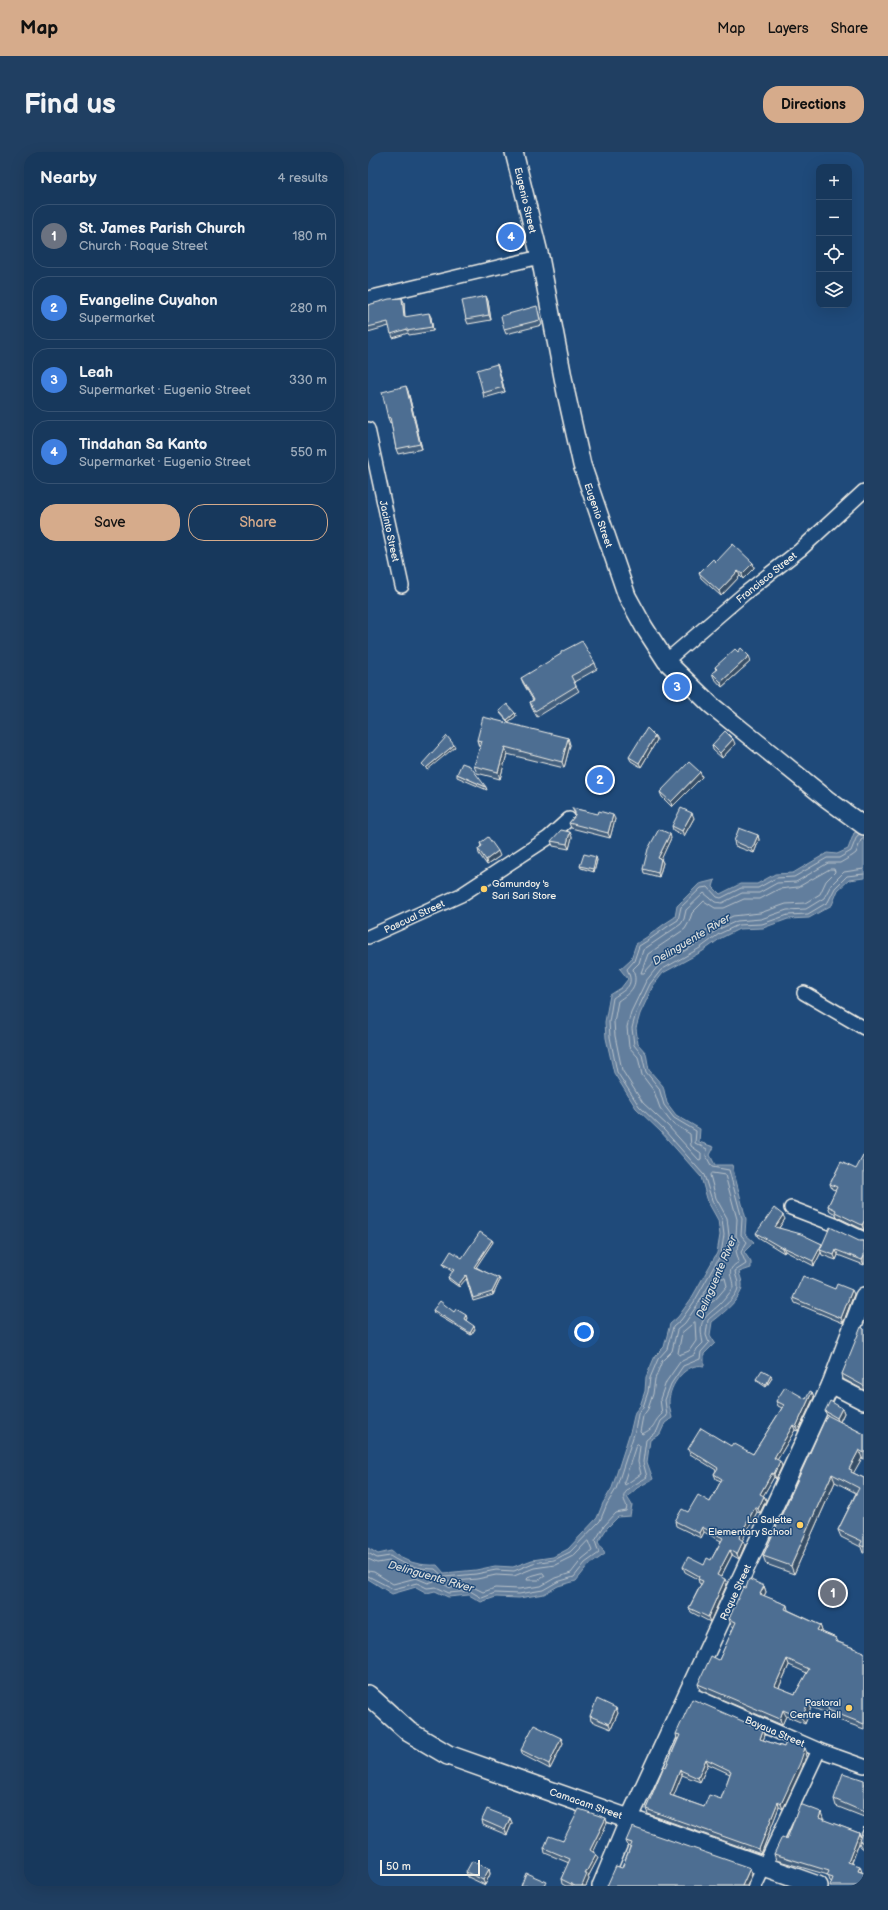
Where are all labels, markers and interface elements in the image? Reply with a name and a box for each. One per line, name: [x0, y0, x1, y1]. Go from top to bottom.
text: Map: [20, 17, 58, 40]
text: Map: [717, 20, 745, 37]
text: Layers: [767, 20, 809, 37]
text: Share: [831, 20, 868, 37]
button: Directions: [763, 86, 864, 123]
text: Find us: [24, 88, 116, 121]
map controls: [816, 164, 852, 308]
button: +: [816, 164, 852, 200]
street label: Eugenio Street: [512, 166, 538, 234]
text: Nearby: [40, 168, 97, 188]
text: 4 results: [278, 170, 328, 186]
button: −: [816, 200, 852, 236]
text: St. James Parish Church: [79, 219, 245, 238]
pin: 4: [498, 222, 524, 252]
text: 1: [51, 228, 57, 244]
text: 180 m: [292, 228, 327, 244]
button: locate: [816, 236, 852, 272]
text: Church · Roque Street: [79, 238, 208, 254]
button: layers: [816, 272, 852, 308]
text: Evangeline Cuyahon: [79, 291, 218, 310]
text: 2: [50, 300, 58, 316]
text: 280 m: [290, 300, 327, 316]
text: Supermarket: [79, 310, 155, 326]
text: Leah: [79, 363, 113, 382]
text: 3: [50, 372, 58, 388]
text: 330 m: [289, 372, 327, 388]
text: Supermarket · Eugenio Street: [79, 382, 251, 398]
text: Tindahan Sa Kanto: [79, 435, 207, 454]
text: 4: [50, 444, 58, 460]
text: 550 m: [290, 444, 327, 460]
text: Supermarket · Eugenio Street: [79, 454, 251, 470]
street label: Eugenio Street: [581, 482, 615, 549]
street label: Jacinto Street: [377, 499, 401, 563]
button: Save: [40, 504, 180, 541]
button: Share: [188, 504, 328, 541]
street label: Francisco Street: [734, 550, 799, 606]
pin: 3: [664, 672, 690, 702]
pin: 2: [587, 765, 613, 795]
place label: Gamundoy 's Sari Sari Store: [492, 878, 556, 902]
marker: Gamundoy 's Sari Sari Store: [479, 884, 489, 894]
street label: Pascual Street: [382, 898, 447, 936]
water label: Delinguente River: [650, 911, 733, 968]
water label: Delinguente River: [693, 1233, 740, 1320]
your location: [574, 1322, 594, 1342]
place label: La Salette Elementary School: [708, 1514, 792, 1538]
marker: La Salette Elementary School: [795, 1520, 805, 1530]
water label: Delinguente River: [387, 1558, 476, 1595]
street label: Roque Street: [718, 1563, 754, 1622]
pin: 1: [820, 1578, 846, 1608]
place label: Pastoral Centre Hall: [790, 1697, 841, 1721]
marker: Pastoral Centre Hall: [844, 1703, 854, 1713]
street label: Bayaua Street: [743, 1714, 806, 1750]
street label: Camacam Street: [548, 1786, 624, 1822]
scale bar: [380, 1858, 480, 1877]
text: 50 m: [386, 1860, 411, 1873]

